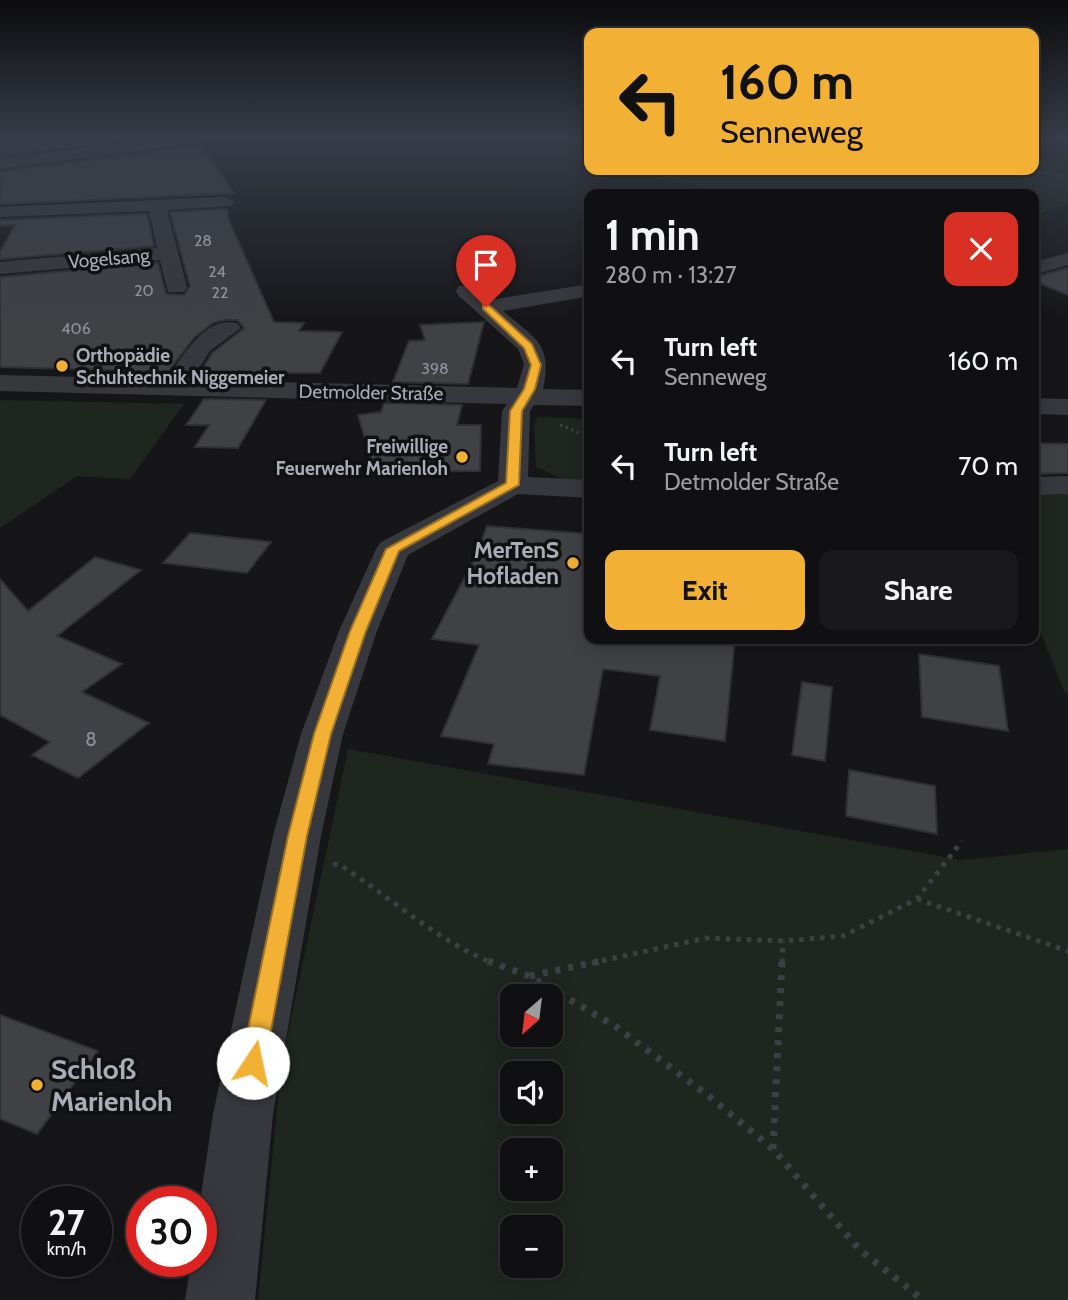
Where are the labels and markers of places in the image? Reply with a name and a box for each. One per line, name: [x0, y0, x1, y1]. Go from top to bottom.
pin: [456, 235, 516, 307]
place label: Orthopädie Schuhtechnik Niggemeier: [76, 344, 285, 389]
marker: Orthopädie Schuhtechnik Niggemeier: [54, 358, 70, 374]
place label: Freiwillige Feuerwehr Marienloh: [275, 435, 448, 480]
marker: Freiwillige Feuerwehr Marienloh: [454, 449, 470, 465]
place label: MerTenS Hofladen: [467, 536, 559, 590]
marker: MerTenS Hofladen: [565, 555, 581, 571]
place label: Schloß Marienloh: [51, 1052, 173, 1118]
marker: Schloß Marienloh: [29, 1077, 45, 1093]

